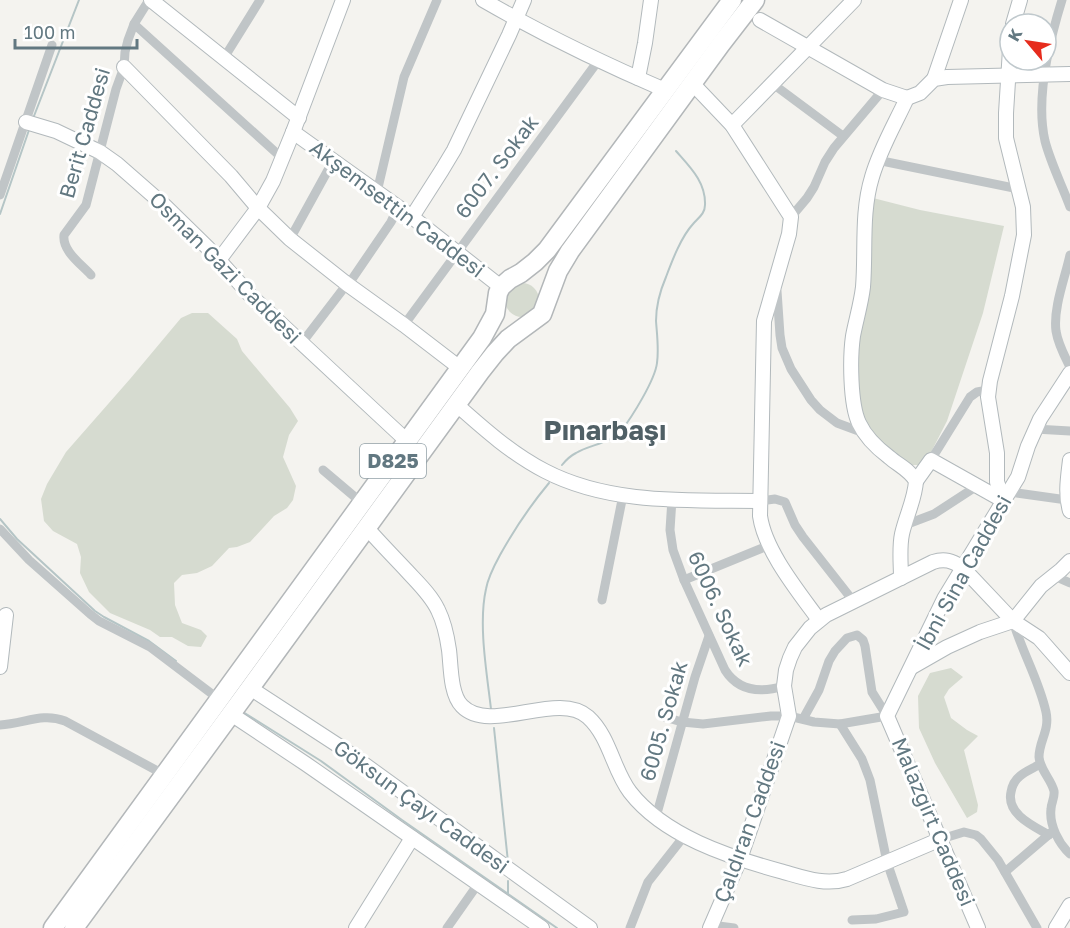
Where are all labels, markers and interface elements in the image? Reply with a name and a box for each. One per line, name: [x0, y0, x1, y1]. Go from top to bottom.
scale bar: [15, 12, 136, 50]
north arrow: [998, 12, 1058, 72]
text: 100 m: [24, 21, 75, 43]
text: K: [1003, 24, 1027, 45]
street label: Berit Caddesi: [53, 64, 115, 201]
street label: 6007. Sokak: [449, 109, 544, 223]
street label: Akşemsettin Caddesi: [305, 134, 490, 283]
street label: Osman Gazi Caddesi: [144, 186, 307, 349]
district label: Pınarbaşı: [544, 414, 666, 446]
road number: D825: [360, 444, 426, 478]
street label: İbni Sina Caddesi: [910, 490, 1017, 655]
street label: 6006. Sokak: [683, 547, 759, 671]
street label: 6005. Sokak: [633, 657, 693, 784]
street label: Malazgirt Caddesi: [887, 733, 981, 910]
street label: Göksun Çayı Caddesi: [329, 734, 514, 879]
street label: Çaldıran Caddesi: [708, 737, 790, 906]

